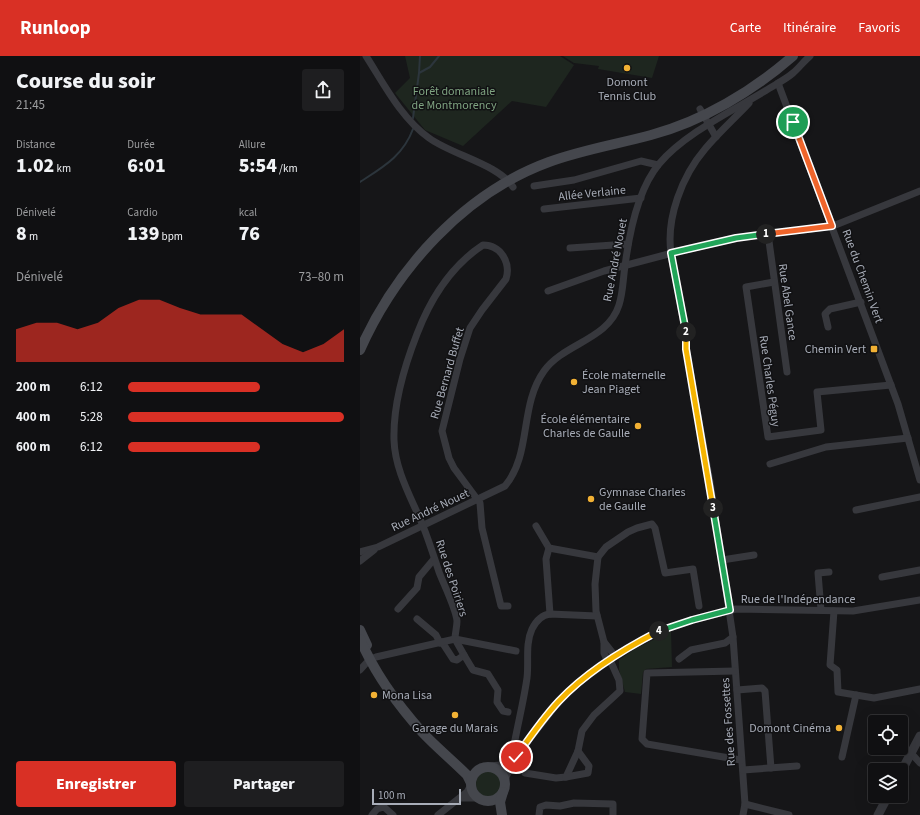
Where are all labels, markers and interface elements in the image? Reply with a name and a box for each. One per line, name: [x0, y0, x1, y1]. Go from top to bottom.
text: Runloop: [20, 15, 91, 42]
text: Carte: [730, 18, 761, 38]
text: Itinéraire: [783, 18, 836, 38]
text: Favoris: [858, 18, 900, 38]
marker: Domont Tennis Club: [622, 63, 632, 73]
text: Course du soir: [16, 65, 155, 97]
button: share: [302, 69, 344, 111]
place label: Domont Tennis Club: [598, 74, 656, 105]
park label: Forêt domaniale de Montmorency: [411, 83, 497, 114]
text: 21:45: [16, 96, 45, 114]
pin: [776, 105, 810, 139]
icon: arrive: [782, 111, 804, 133]
text: Distance: [16, 137, 55, 152]
text: Durée: [127, 137, 155, 152]
text: Allure: [239, 137, 265, 152]
text: 1.02: [16, 152, 54, 180]
text: 6:01: [127, 152, 166, 180]
text: 5:54: [239, 152, 277, 180]
text: km: [54, 161, 71, 176]
text: /km: [277, 161, 298, 176]
street label: Allée Verlaine: [558, 182, 627, 205]
text: Dénivelé: [16, 205, 56, 220]
text: Cardio: [127, 205, 158, 220]
text: kcal: [239, 205, 257, 220]
street label: Rue André Nouet: [599, 217, 632, 303]
text: 8: [16, 220, 27, 248]
text: 139: [127, 220, 159, 248]
text: 76: [239, 220, 260, 248]
pin: 1: [756, 224, 776, 244]
text: 1: [763, 226, 769, 241]
street label: Rue du Chemin Vert: [838, 227, 887, 325]
text: m: [27, 229, 38, 244]
text: bpm: [159, 229, 183, 244]
street label: Rue Abel Gance: [774, 263, 801, 342]
text: Dénivelé: [16, 268, 63, 286]
text: 73–80 m: [299, 268, 344, 286]
pin: 2: [676, 322, 696, 342]
text: 2: [683, 324, 689, 339]
street label: Rue Bernard Buffet: [426, 325, 469, 421]
street label: Rue Charles Péguy: [755, 334, 784, 428]
place label: Chemin Vert: [805, 341, 866, 358]
marker: Chemin Vert: [869, 344, 879, 354]
place label: École maternelle Jean Piaget: [582, 367, 666, 398]
marker: École maternelle Jean Piaget: [569, 377, 579, 387]
text: 200 m: [16, 378, 50, 396]
text: 6:12: [80, 378, 103, 396]
text: 400 m: [16, 408, 50, 426]
text: 5:28: [80, 408, 103, 426]
place label: École élémentaire Charles de Gaulle: [540, 411, 630, 442]
marker: École élémentaire Charles de Gaulle: [633, 421, 643, 431]
text: 600 m: [16, 438, 50, 456]
text: 6:12: [80, 438, 103, 456]
place label: Gymnase Charles de Gaulle: [599, 484, 686, 515]
street label: Rue André Nouet: [388, 485, 472, 536]
marker: Gymnase Charles de Gaulle: [586, 494, 596, 504]
pin: 3: [703, 498, 723, 518]
text: 3: [710, 500, 716, 515]
street label: Rue des Poiriers: [431, 538, 472, 619]
street label: Rue de l'Indépendance: [741, 591, 855, 608]
pin: 4: [649, 621, 669, 641]
text: 4: [656, 623, 662, 638]
street label: Rue des Fossettes: [717, 677, 740, 767]
place label: Mona Lisa: [382, 687, 432, 704]
marker: Mona Lisa: [369, 690, 379, 700]
marker: Garage du Marais: [450, 710, 460, 720]
map controls: [868, 715, 908, 803]
button: locate: [868, 715, 908, 755]
place label: Garage du Marais: [412, 720, 498, 737]
place label: Domont Cinéma: [749, 720, 831, 737]
marker: Domont Cinéma: [834, 723, 844, 733]
pin: [499, 740, 533, 774]
icon: check: [505, 746, 527, 768]
button: Enregistrer: [16, 761, 176, 807]
button: Partager: [184, 761, 344, 807]
button: layers: [868, 763, 908, 803]
scale bar: [372, 787, 461, 806]
text: 100 m: [378, 788, 406, 803]

